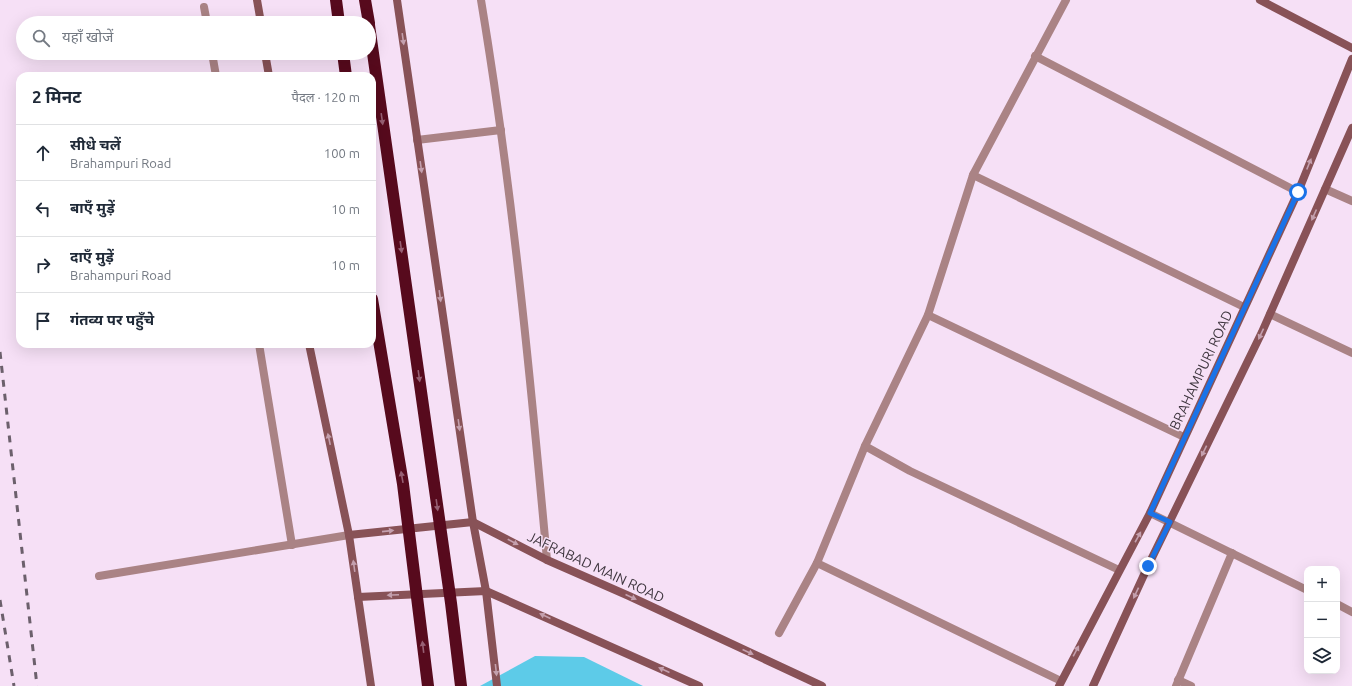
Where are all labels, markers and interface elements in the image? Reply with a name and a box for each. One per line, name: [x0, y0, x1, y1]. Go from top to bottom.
search box: [16, 16, 376, 60]
icon: search: [30, 27, 52, 49]
text: यहाँ खोजें: [62, 28, 113, 45]
one-way arrow: [400, 33, 406, 45]
text: 2 मिनट: [32, 87, 81, 106]
text: पैदल · 120 m: [292, 90, 360, 104]
one-way arrow: [379, 113, 385, 125]
text: सीधे चलें: [70, 136, 121, 153]
icon: ahead: [32, 142, 54, 164]
text: 100 m: [324, 146, 360, 160]
text: Brahampuri Road: [70, 156, 171, 170]
one-way arrow: [1306, 159, 1312, 170]
one-way arrow: [418, 161, 424, 173]
route start: [1289, 183, 1307, 201]
icon: left: [32, 198, 54, 220]
text: बाएँ मुड़ें: [70, 199, 115, 216]
text: 10 m: [331, 202, 360, 216]
one-way arrow: [1311, 209, 1317, 221]
one-way arrow: [398, 241, 404, 254]
text: दाएँ मुड़ें: [70, 248, 114, 265]
icon: right: [32, 254, 54, 276]
text: 10 m: [331, 258, 360, 272]
text: Brahampuri Road: [70, 268, 171, 282]
one-way arrow: [437, 290, 443, 302]
street label: BRAHAMPURI ROAD: [1166, 308, 1236, 432]
icon: arrive: [32, 310, 54, 332]
text: गंतव्य पर पहुँचे: [70, 311, 154, 328]
one-way arrow: [1258, 328, 1264, 339]
one-way arrow: [416, 370, 422, 382]
one-way arrow: [456, 418, 462, 431]
one-way arrow: [325, 432, 331, 445]
one-way arrow: [1201, 445, 1207, 457]
one-way arrow: [399, 471, 405, 483]
one-way arrow: [434, 499, 440, 511]
one-way arrow: [382, 527, 394, 534]
street label: JAFRABAD MAIN ROAD: [525, 528, 667, 606]
one-way arrow: [1134, 531, 1141, 543]
one-way arrow: [507, 539, 518, 546]
route end: [1139, 557, 1157, 575]
one-way arrow: [351, 560, 357, 572]
map controls: [1304, 566, 1340, 674]
button: +: [1304, 566, 1340, 602]
one-way arrow: [1133, 588, 1139, 599]
one-way arrow: [387, 592, 399, 599]
one-way arrow: [625, 594, 636, 600]
button: −: [1304, 602, 1340, 638]
one-way arrow: [540, 613, 551, 619]
button: layers: [1304, 638, 1340, 674]
one-way arrow: [420, 641, 427, 653]
one-way arrow: [1073, 646, 1080, 657]
one-way arrow: [743, 649, 755, 655]
one-way arrow: [493, 664, 499, 676]
one-way arrow: [658, 667, 669, 673]

